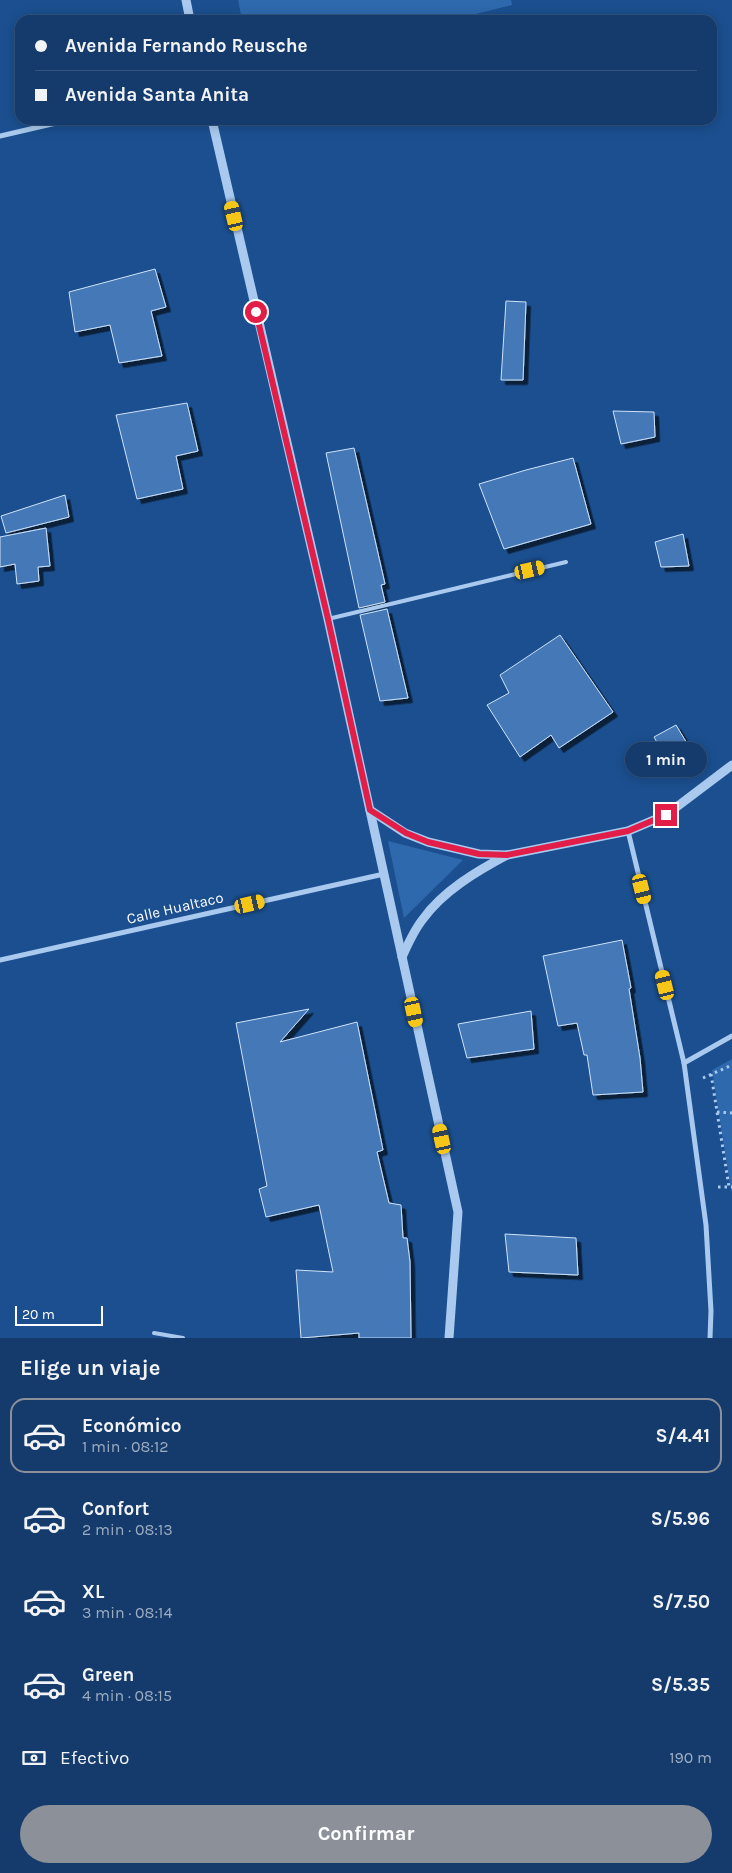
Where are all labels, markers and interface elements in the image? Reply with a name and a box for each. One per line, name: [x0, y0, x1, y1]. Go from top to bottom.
text: Avenida Fernando Reusche: [65, 35, 308, 57]
text: Avenida Santa Anita: [65, 84, 249, 106]
car: [223, 200, 244, 232]
route start: [245, 301, 267, 323]
car: [513, 559, 546, 581]
callout: 1 min: [625, 742, 707, 778]
text: 1 min: [646, 750, 686, 769]
route end: [655, 804, 677, 826]
car: [631, 873, 652, 905]
street label: Calle Hualtaco: [125, 888, 225, 928]
car: [233, 893, 266, 915]
car: [654, 969, 675, 1001]
car: [403, 996, 424, 1028]
car: [431, 1123, 452, 1155]
scale bar: [15, 1303, 102, 1326]
text: 20 m: [22, 1306, 55, 1323]
text: Elige un viaje: [20, 1355, 160, 1381]
icon: car: [22, 1413, 67, 1458]
text: Económico: [82, 1415, 182, 1437]
text: S/4.41: [655, 1425, 710, 1447]
text: 1 min · 08:12: [82, 1437, 169, 1456]
icon: car: [22, 1496, 67, 1541]
text: Confort: [82, 1498, 149, 1520]
text: S/5.96: [651, 1508, 710, 1530]
text: 2 min · 08:13: [82, 1520, 173, 1539]
icon: car: [22, 1579, 67, 1624]
text: XL: [82, 1581, 104, 1603]
text: S/7.50: [652, 1591, 710, 1613]
text: 3 min · 08:14: [82, 1603, 172, 1622]
icon: car: [22, 1662, 67, 1707]
text: Green: [82, 1664, 134, 1686]
text: S/5.35: [651, 1674, 710, 1696]
text: 4 min · 08:15: [82, 1686, 172, 1705]
icon: cash: [20, 1744, 48, 1772]
text: Efectivo: [60, 1747, 129, 1769]
text: 190 m: [669, 1748, 712, 1767]
button: Confirmar: [20, 1805, 712, 1863]

